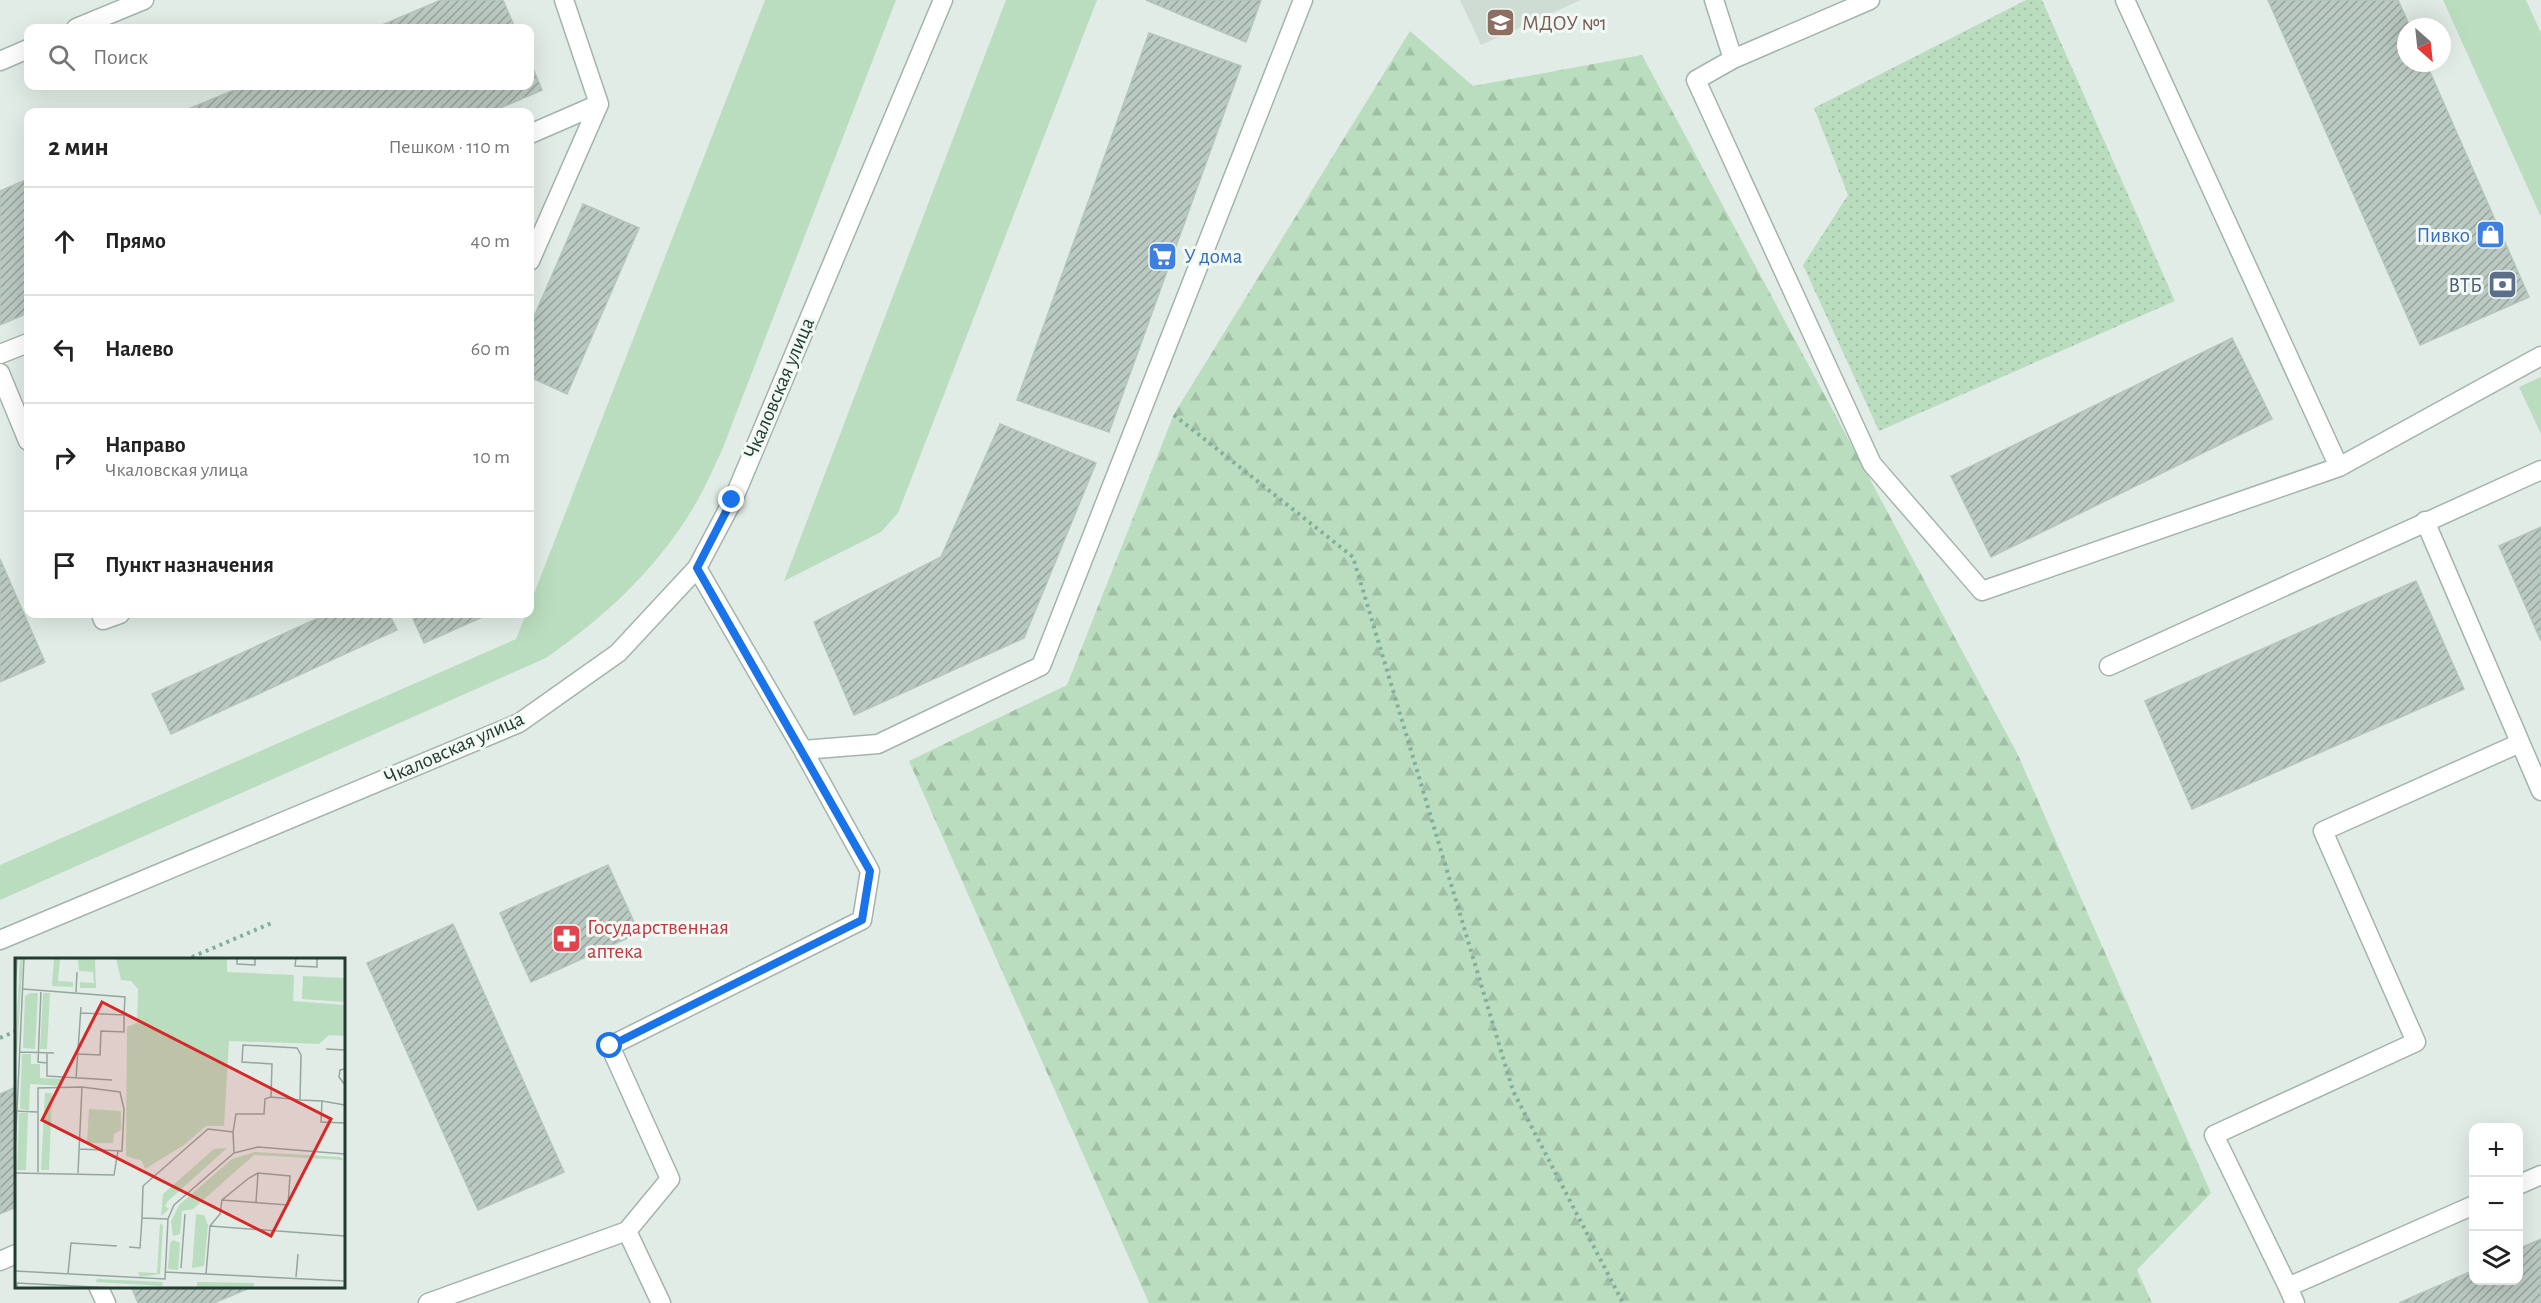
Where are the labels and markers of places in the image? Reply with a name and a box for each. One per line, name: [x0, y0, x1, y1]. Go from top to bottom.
school or university icon: МДОУ №1: [1485, 7, 1517, 39]
place label: МДОУ №1: [1522, 13, 1607, 34]
shop icon: Пивко: [2475, 219, 2507, 251]
place label: Пивко: [2416, 225, 2470, 246]
supermarket icon: У дома: [1147, 240, 1179, 272]
place label: У дома: [1184, 246, 1243, 267]
bank icon: ВТБ: [2487, 269, 2519, 301]
place label: ВТБ: [2448, 275, 2482, 296]
place label: Государственная аптека: [587, 917, 729, 962]
pharmacy icon: Государственная аптека: [550, 923, 582, 955]

